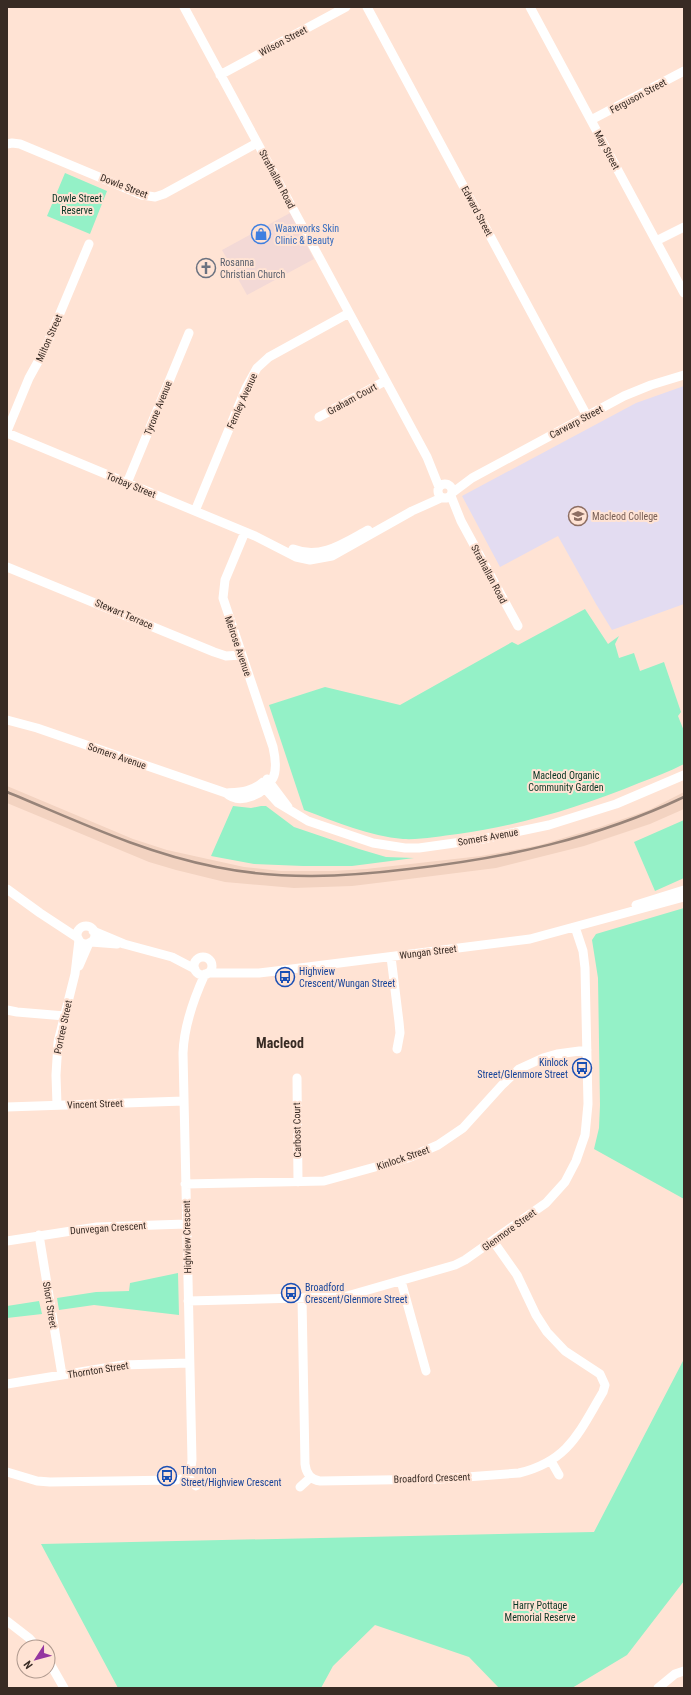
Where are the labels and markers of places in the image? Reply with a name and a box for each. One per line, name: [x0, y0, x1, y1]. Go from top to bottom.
shop icon: Waaxworks Skin Clinic & Beauty: [250, 223, 272, 245]
place label: Waaxworks Skin Clinic & Beauty: [275, 223, 339, 246]
church icon: Rosanna Christian Church: [195, 257, 217, 279]
place label: Rosanna Christian Church: [220, 257, 285, 280]
school or university icon: Macleod College: [567, 505, 589, 527]
place label: Macleod College: [592, 511, 658, 522]
bus stop icon: Highview Crescent/Wungan Street: [274, 966, 296, 988]
place label: Highview Crescent/Wungan Street: [299, 966, 395, 989]
place label: Kinlock Street/Glenmore Street: [477, 1057, 568, 1080]
bus stop icon: Kinlock Street/Glenmore Street: [571, 1057, 593, 1079]
bus stop icon: Broadford Crescent/Glenmore Street: [280, 1282, 302, 1304]
place label: Broadford Crescent/Glenmore Street: [305, 1282, 407, 1305]
bus stop icon: Thornton Street/Highview Crescent: [156, 1465, 178, 1487]
place label: Thornton Street/Highview Crescent: [181, 1465, 281, 1488]

